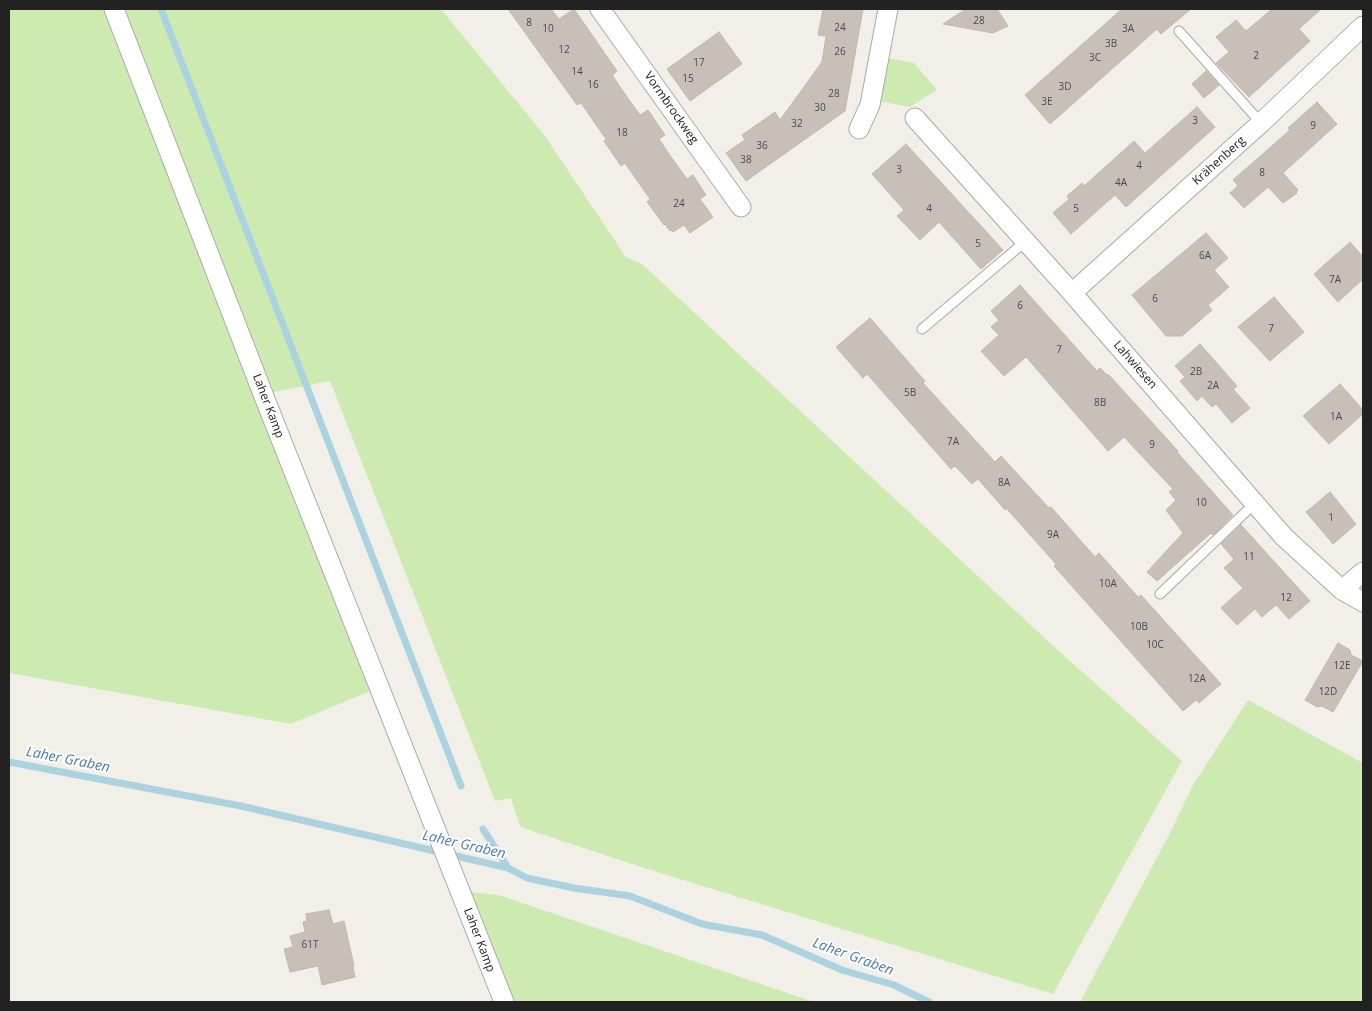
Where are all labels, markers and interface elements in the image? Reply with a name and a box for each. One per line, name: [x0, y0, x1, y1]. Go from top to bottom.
house number: 28: [973, 15, 985, 27]
house number: 8: [526, 17, 532, 29]
house number: 24: [834, 22, 846, 34]
house number: 10: [542, 23, 554, 35]
house number: 3A: [1122, 23, 1134, 35]
house number: 3B: [1105, 38, 1117, 50]
house number: 12: [558, 44, 570, 56]
house number: 26: [834, 46, 846, 58]
house number: 2: [1253, 50, 1259, 62]
house number: 3C: [1089, 52, 1101, 64]
house number: 17: [693, 57, 705, 69]
house number: 14: [571, 66, 583, 78]
street label: Vormbrockweg: [641, 69, 701, 147]
house number: 15: [682, 73, 694, 85]
house number: 16: [587, 79, 599, 91]
house number: 3D: [1059, 81, 1071, 93]
house number: 28: [828, 88, 840, 100]
house number: 3E: [1041, 96, 1053, 108]
house number: 30: [814, 102, 826, 114]
house number: 3: [1192, 115, 1198, 127]
house number: 32: [791, 118, 803, 130]
house number: 9: [1310, 120, 1316, 132]
house number: 18: [616, 127, 628, 139]
street label: Krähenberg: [1190, 134, 1248, 188]
house number: 36: [756, 140, 768, 152]
house number: 38: [740, 154, 752, 166]
house number: 4: [1136, 160, 1142, 172]
house number: 3: [896, 164, 902, 176]
house number: 8: [1259, 167, 1265, 179]
house number: 4A: [1115, 177, 1127, 189]
house number: 24: [673, 198, 685, 210]
house number: 4: [926, 203, 932, 215]
house number: 5: [1073, 203, 1079, 215]
house number: 5: [975, 238, 981, 250]
house number: 6A: [1199, 250, 1211, 262]
house number: 7A: [1329, 274, 1341, 286]
house number: 6: [1152, 293, 1158, 305]
house number: 6: [1017, 300, 1023, 312]
house number: 7: [1268, 323, 1274, 335]
street label: Lahwiesen: [1110, 338, 1160, 392]
house number: 7: [1056, 344, 1062, 356]
house number: 2B: [1190, 366, 1202, 378]
street label: Laher Kamp: [249, 372, 287, 440]
house number: 2A: [1207, 380, 1219, 392]
house number: 5B: [904, 387, 916, 399]
house number: 8B: [1094, 397, 1106, 409]
house number: 1A: [1330, 411, 1342, 423]
house number: 7A: [947, 436, 959, 448]
house number: 9: [1149, 439, 1155, 451]
house number: 8A: [998, 477, 1010, 489]
house number: 10: [1195, 497, 1207, 509]
house number: 1: [1328, 512, 1334, 524]
house number: 9A: [1047, 529, 1059, 541]
house number: 11: [1243, 551, 1255, 563]
house number: 10A: [1099, 578, 1117, 590]
house number: 12: [1280, 592, 1292, 604]
house number: 10B: [1130, 621, 1148, 633]
house number: 10C: [1146, 639, 1164, 651]
house number: 12E: [1334, 660, 1350, 672]
house number: 12A: [1188, 673, 1206, 685]
house number: 12D: [1319, 686, 1337, 698]
water label: Laher Graben: [25, 744, 111, 776]
water label: Laher Graben: [421, 827, 507, 863]
street label: Laher Kamp: [460, 906, 498, 974]
water label: Laher Graben: [810, 935, 896, 979]
house number: 61T: [302, 939, 318, 951]

